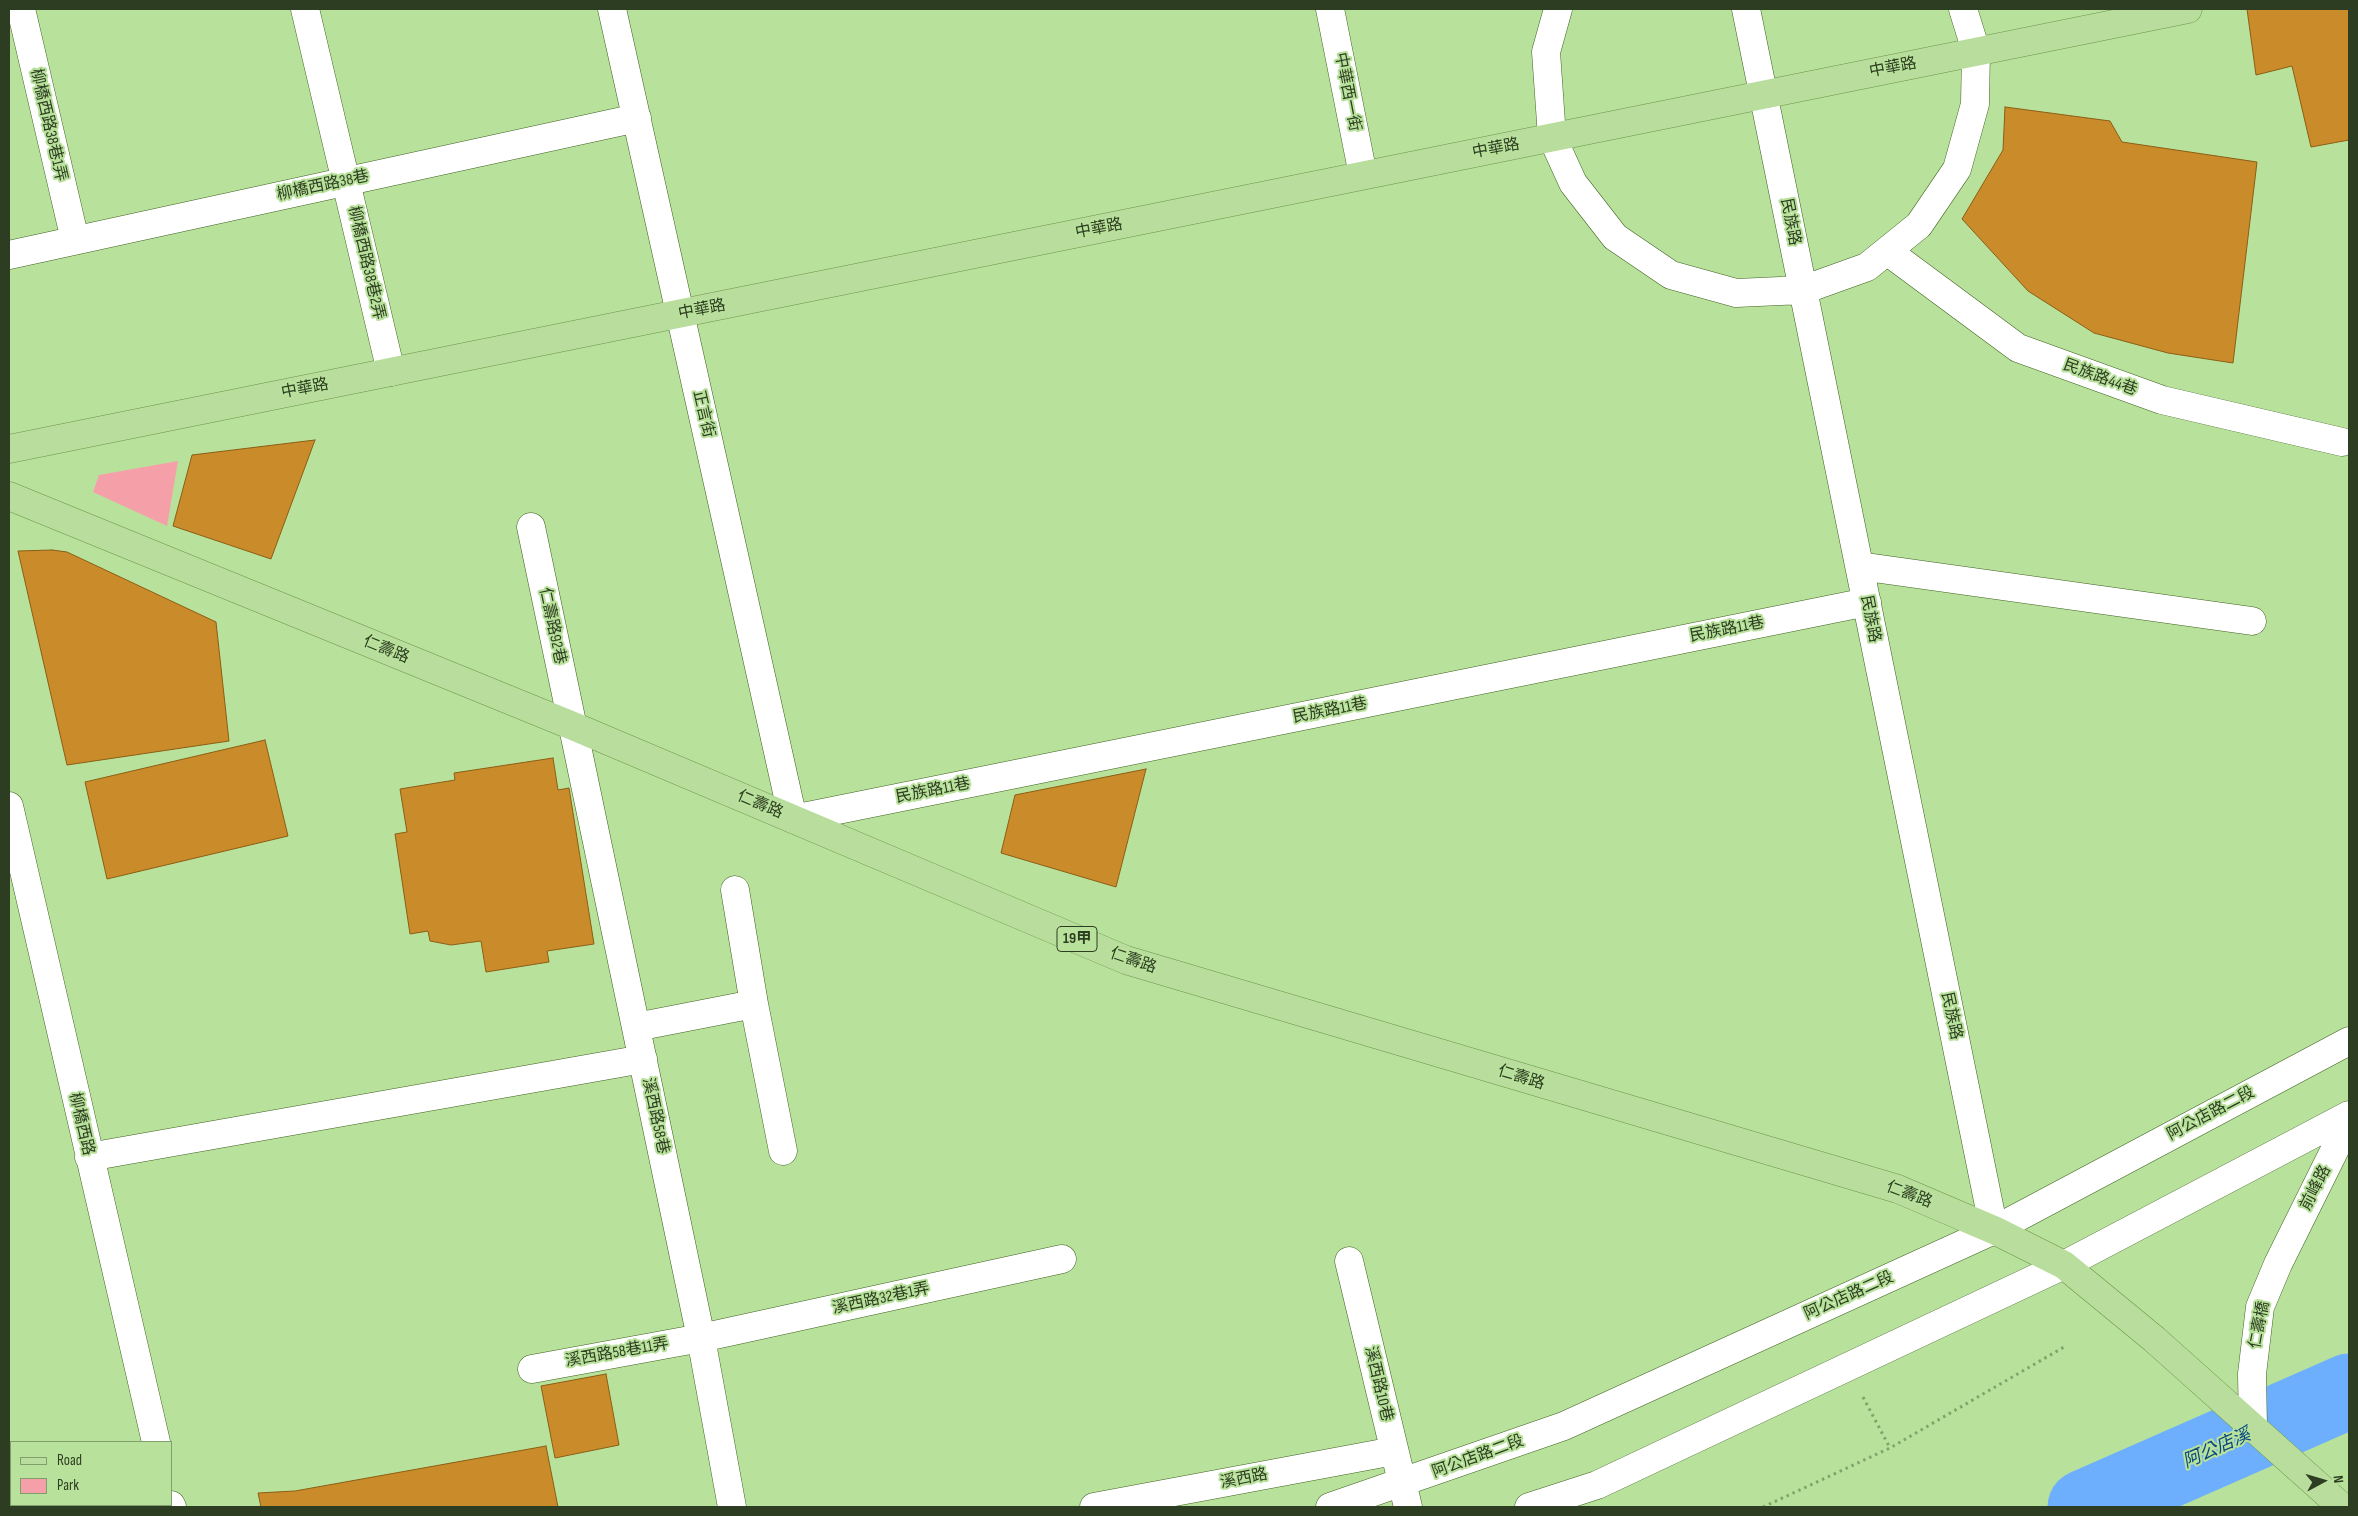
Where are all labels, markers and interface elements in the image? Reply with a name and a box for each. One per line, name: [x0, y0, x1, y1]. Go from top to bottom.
street label: 中華西一街: [1330, 51, 1364, 133]
street label: 中華路: [1868, 54, 1918, 82]
street label: 柳橋西路38巷1弄: [26, 67, 70, 183]
street label: 中華路: [1471, 135, 1521, 163]
street label: 柳橋西路38巷: [275, 167, 371, 205]
street label: 民族路: [1776, 197, 1804, 247]
street label: 柳橋西路38巷2弄: [344, 204, 388, 322]
street label: 中華路: [1074, 215, 1124, 243]
street label: 中華路: [677, 296, 727, 324]
street label: 民族路44巷: [2060, 356, 2140, 400]
street label: 中華路: [280, 375, 330, 403]
street label: 正言街: [688, 388, 718, 440]
street label: 仁壽路92巷: [535, 586, 569, 666]
street label: 民族路: [1856, 594, 1884, 644]
street label: 民族路11巷: [1688, 613, 1766, 647]
street label: 仁壽路: [360, 632, 412, 668]
street label: 民族路11巷: [1291, 694, 1369, 728]
street label: 民族路11巷: [894, 774, 972, 808]
street label: 仁壽路: [734, 787, 786, 823]
road number: 19甲: [1057, 926, 1097, 952]
street label: 仁壽路: [1107, 944, 1159, 978]
street label: 民族路: [1937, 991, 1965, 1041]
street label: 仁壽路: [1495, 1062, 1547, 1094]
street label: 溪西路58巷: [638, 1076, 672, 1156]
street label: 阿公店路二段: [2164, 1083, 2258, 1145]
street label: 柳橋西路: [64, 1091, 98, 1157]
street label: 前峰路: [2297, 1162, 2335, 1214]
street label: 仁壽路: [1883, 1177, 1935, 1213]
street label: 阿公店路二段: [1801, 1268, 1897, 1324]
street label: 溪西路32巷1弄: [831, 1279, 931, 1319]
street label: 仁壽橋: [2246, 1300, 2274, 1350]
street label: 溪西路58巷11弄: [564, 1334, 670, 1372]
street label: 溪西路10巷: [1360, 1344, 1396, 1424]
water label: 阿公店溪: [2180, 1424, 2254, 1474]
street label: 阿公店路二段: [1430, 1432, 1526, 1482]
legend: [10, 1441, 172, 1506]
text: Road: [57, 1451, 82, 1470]
north arrow: [2298, 1456, 2348, 1506]
street label: 溪西路: [1219, 1465, 1269, 1493]
text: N: [2330, 1475, 2347, 1484]
text: Park: [57, 1476, 79, 1495]

